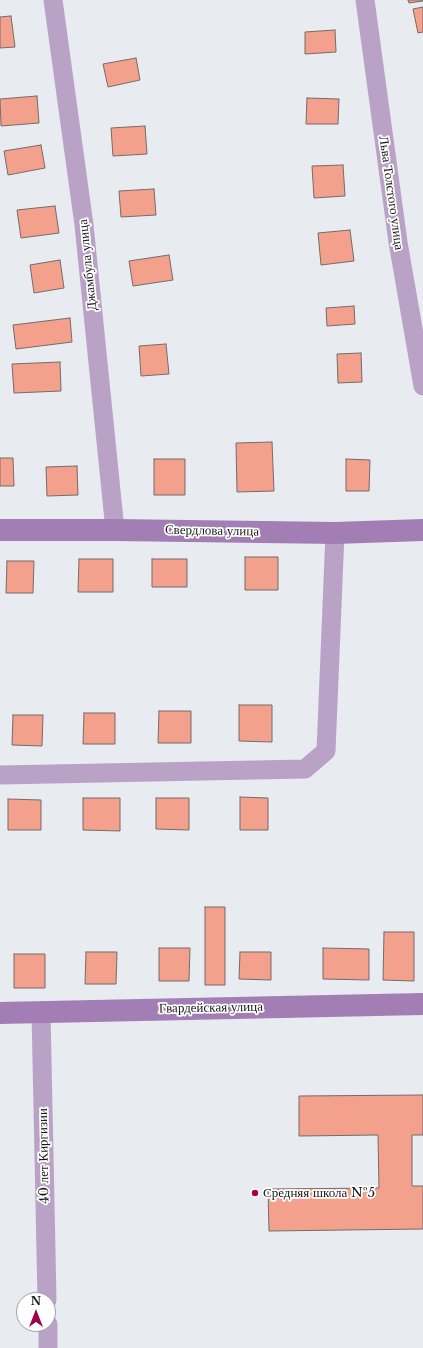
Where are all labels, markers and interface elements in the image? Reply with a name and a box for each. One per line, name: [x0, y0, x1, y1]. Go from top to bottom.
street label: Льва Толстого улица: [375, 135, 407, 251]
street label: Джамбула улица: [75, 218, 101, 312]
street label: Свердлова улица: [165, 522, 259, 540]
street label: Гвардейская улица: [159, 999, 263, 1017]
street label: 40 лет Киргизии: [35, 1108, 53, 1204]
place label: Средняя школа №5: [263, 1185, 375, 1201]
marker: Средняя школа №5: [250, 1188, 260, 1198]
north arrow: [16, 1292, 56, 1332]
text: N: [31, 1294, 41, 1308]

